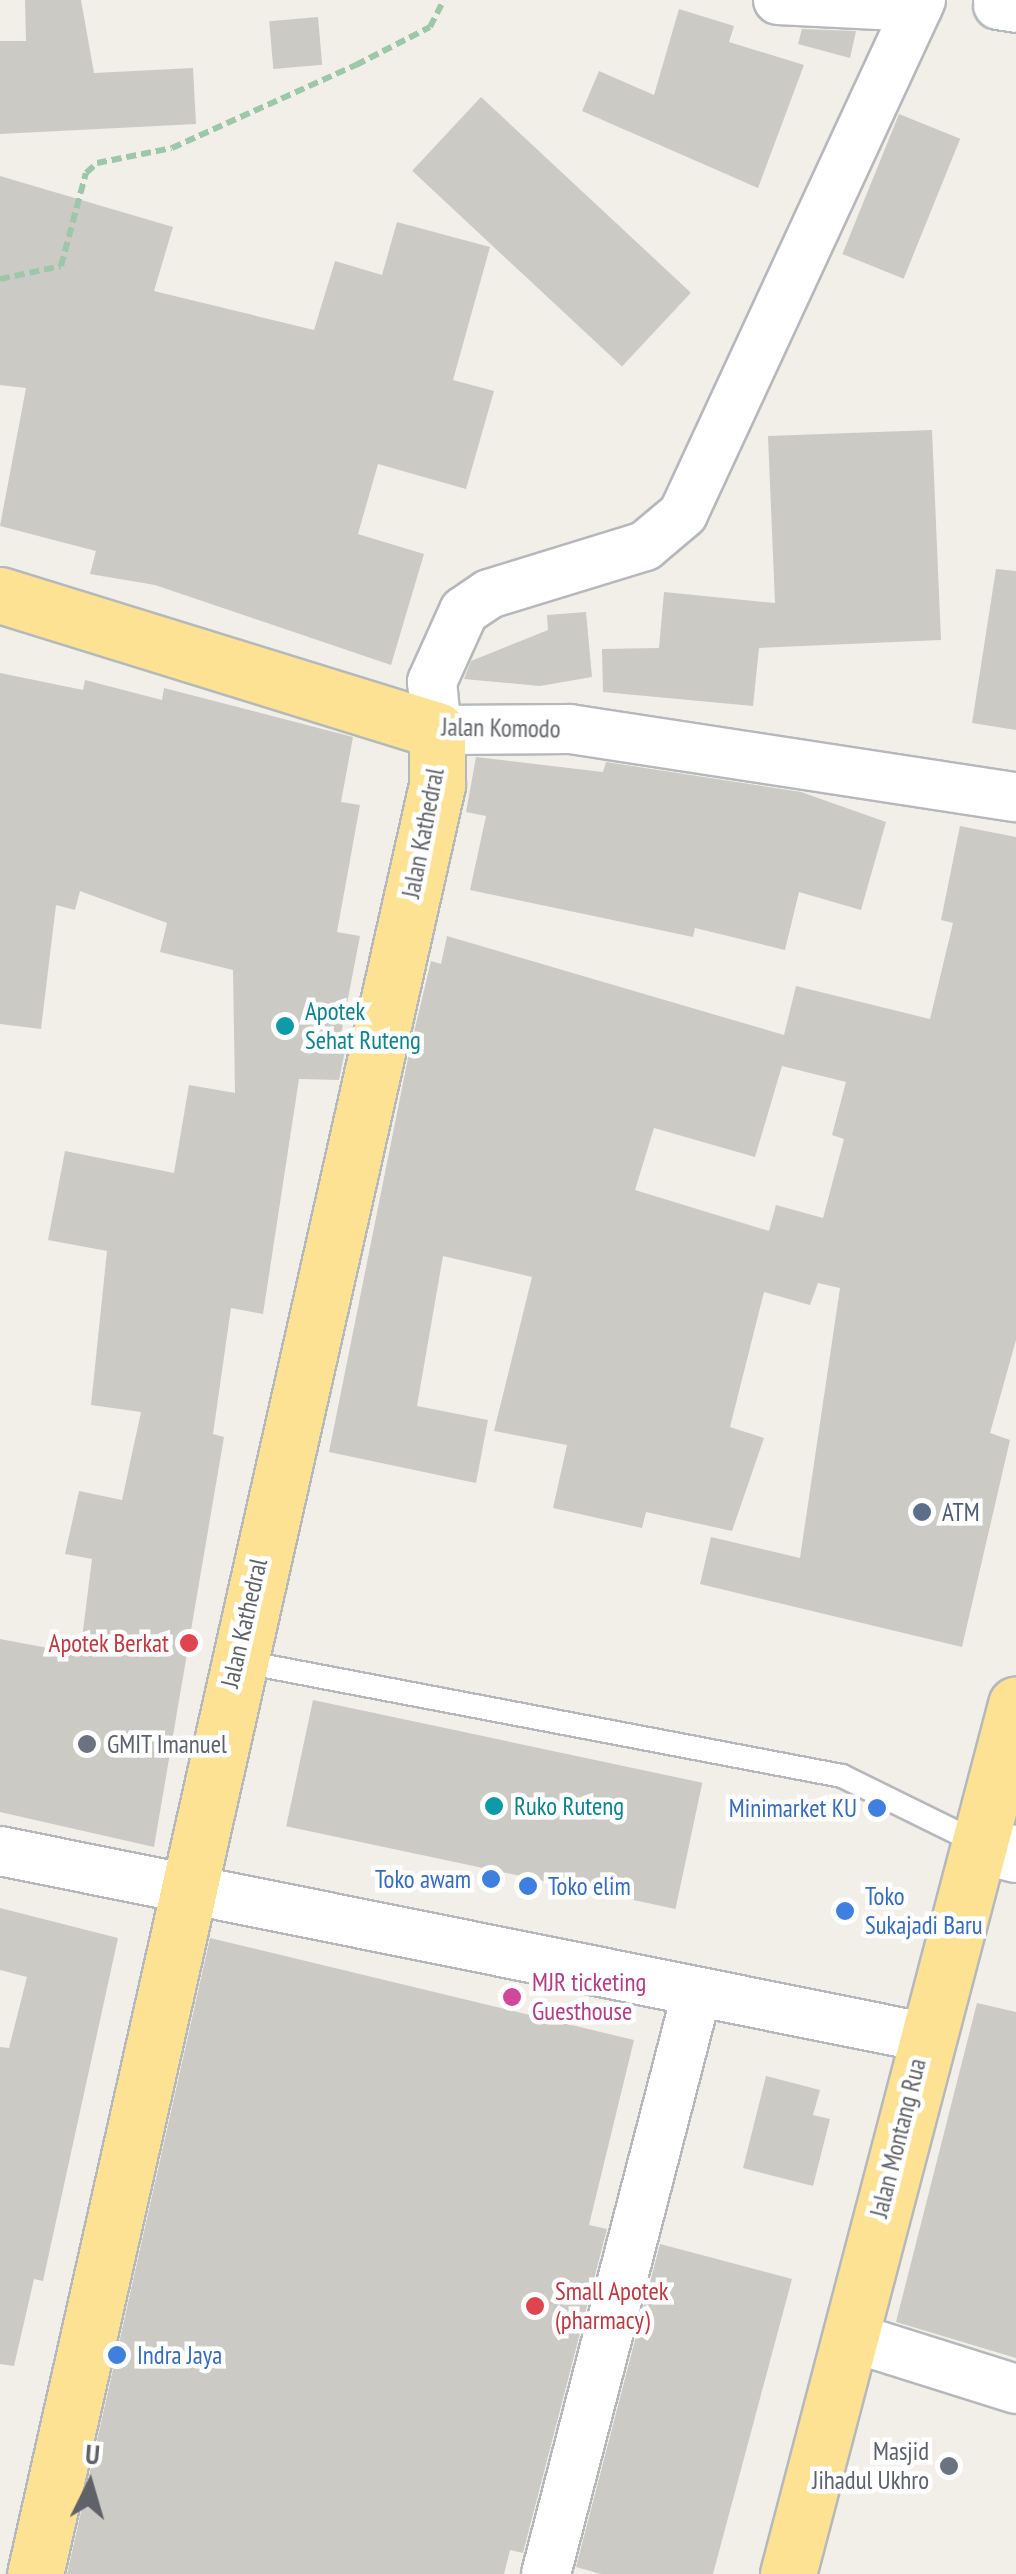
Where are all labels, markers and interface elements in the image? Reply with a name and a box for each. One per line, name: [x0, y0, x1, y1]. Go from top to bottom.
street label: Jalan Komodo: [441, 712, 561, 744]
street label: Jalan Kathedral: [396, 766, 450, 900]
place label: Apotek Sehat Ruteng: [305, 997, 421, 1056]
marker: Apotek Sehat Ruteng: [274, 1015, 296, 1037]
place label: ATM: [942, 1497, 980, 1527]
marker: ATM: [911, 1501, 933, 1523]
street label: Jalan Kathedral: [215, 1556, 273, 1690]
place label: Apotek Berkat: [48, 1628, 169, 1658]
marker: Apotek Berkat: [178, 1632, 200, 1654]
place label: GMIT Imanuel: [107, 1729, 228, 1759]
marker: GMIT Imanuel: [76, 1733, 98, 1755]
place label: Ruko Ruteng: [514, 1791, 624, 1821]
place label: Minimarket KU: [729, 1793, 857, 1823]
marker: Ruko Ruteng: [483, 1795, 505, 1817]
marker: Minimarket KU: [866, 1797, 888, 1819]
place label: Toko awam: [375, 1864, 471, 1894]
marker: Toko awam: [480, 1868, 502, 1890]
place label: Toko elim: [548, 1871, 631, 1901]
marker: Toko elim: [517, 1875, 539, 1897]
place label: Toko Sukajadi Baru: [865, 1882, 983, 1941]
marker: Toko Sukajadi Baru: [834, 1900, 856, 1922]
place label: MJR ticketing Guesthouse: [532, 1968, 646, 2027]
marker: MJR ticketing Guesthouse: [501, 1986, 523, 2008]
street label: Jalan Montang Rua: [864, 2055, 932, 2221]
place label: Small Apotek (pharmacy): [555, 2277, 669, 2336]
marker: Small Apotek (pharmacy): [524, 2295, 546, 2317]
place label: Indra Jaya: [137, 2340, 222, 2370]
marker: Indra Jaya: [106, 2344, 128, 2366]
north arrow: [40, 2434, 140, 2534]
text: U: [84, 2435, 101, 2473]
place label: Masjid Jihadul Ukhro: [812, 2437, 929, 2496]
marker: Masjid Jihadul Ukhro: [938, 2455, 960, 2477]

